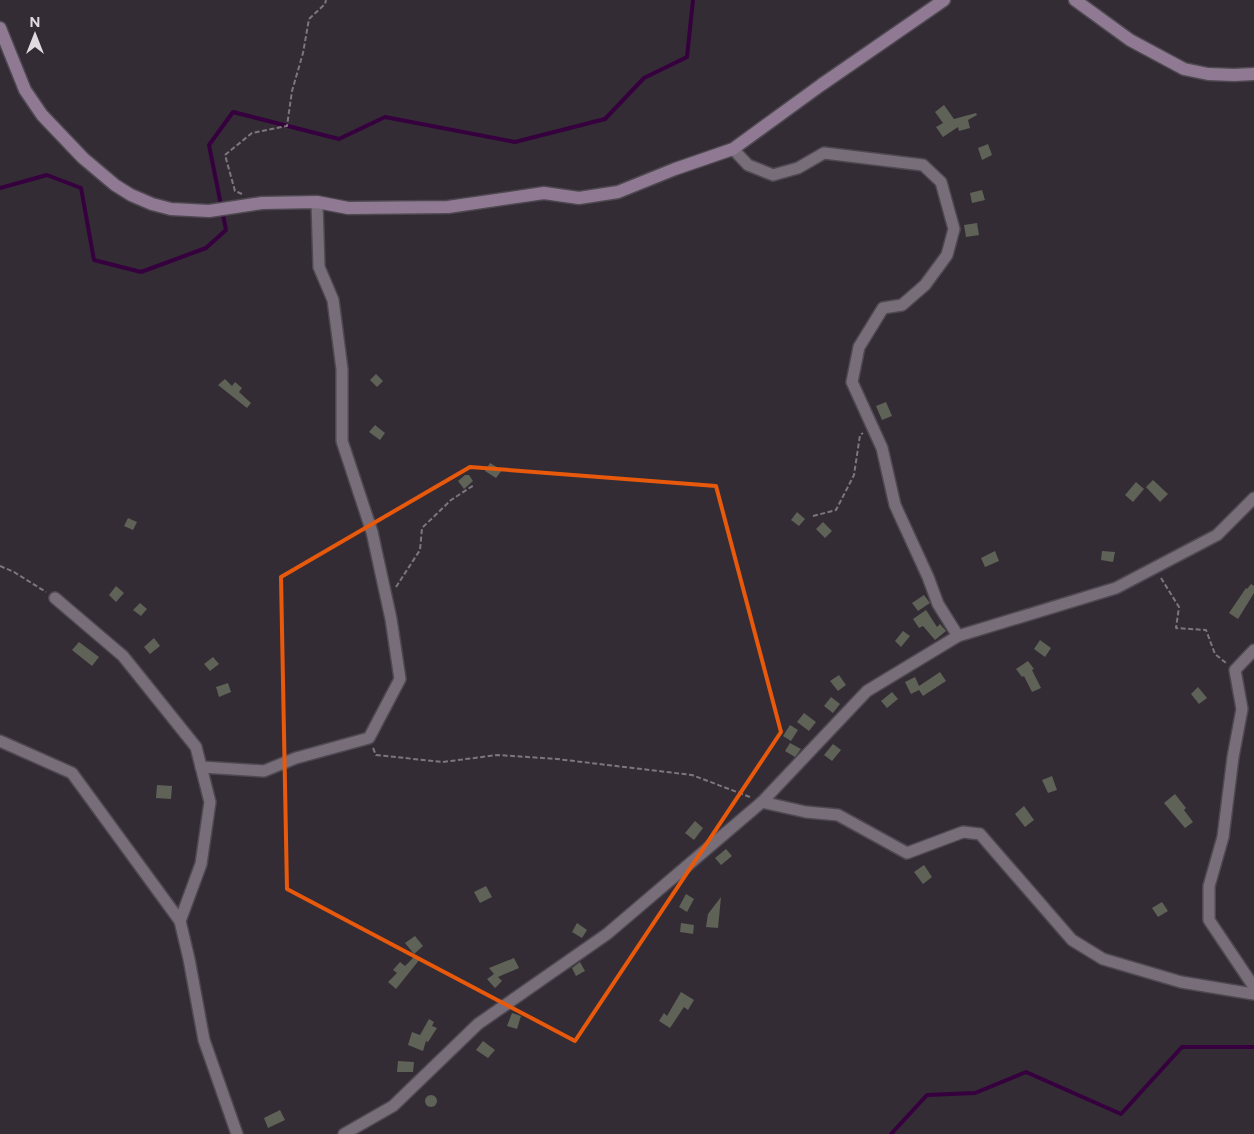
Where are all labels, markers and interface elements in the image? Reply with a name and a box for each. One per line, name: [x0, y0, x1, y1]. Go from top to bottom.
north arrow: [10, 10, 60, 60]
text: N: [30, 14, 40, 31]

